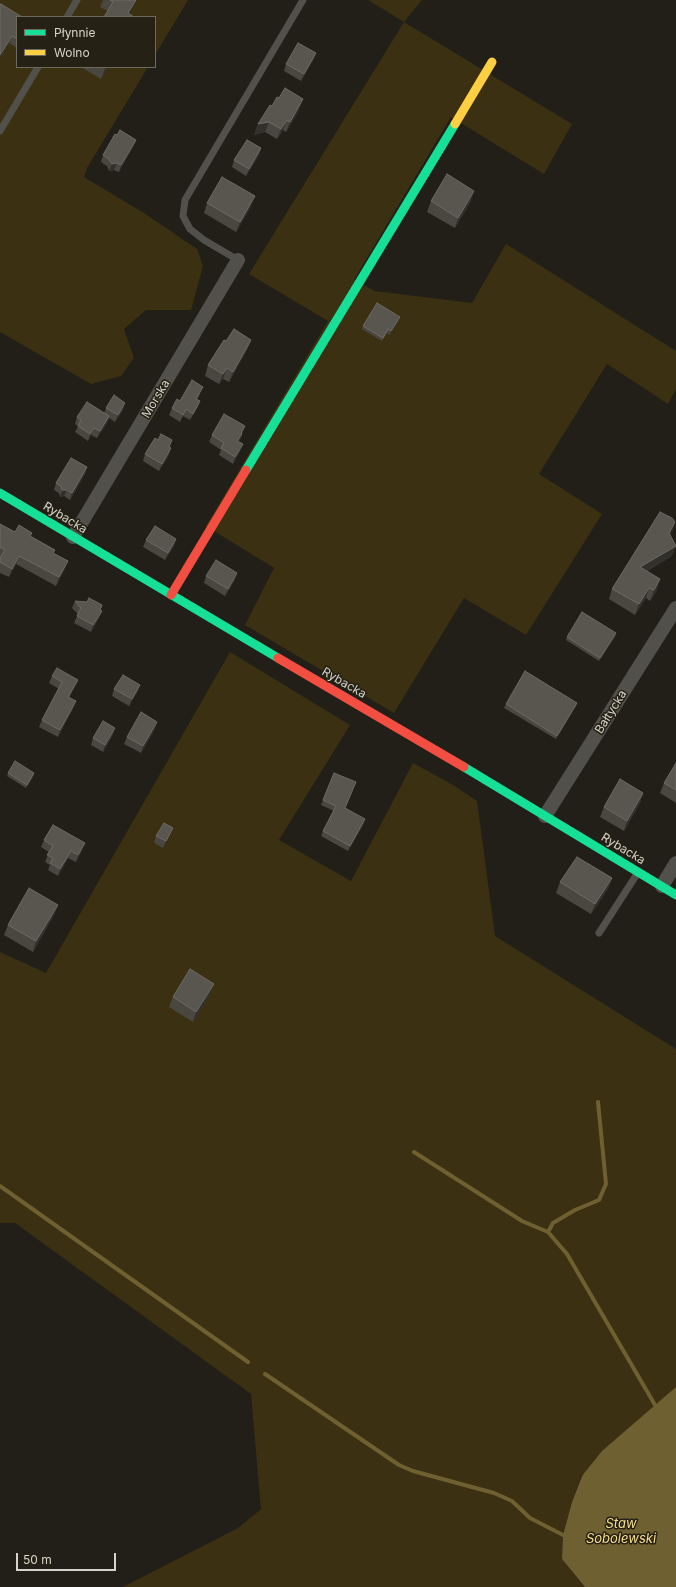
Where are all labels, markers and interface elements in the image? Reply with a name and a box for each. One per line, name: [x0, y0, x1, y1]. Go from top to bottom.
legend: [16, 16, 156, 68]
text: Płynnie: [54, 25, 95, 40]
text: Wolno: [54, 45, 90, 60]
street label: Morska: [139, 377, 173, 421]
street label: Rybacka: [40, 499, 90, 537]
street label: Rybacka: [319, 665, 369, 701]
street label: Bałtycka: [592, 688, 630, 736]
street label: Rybacka: [598, 830, 648, 868]
water label: Staw Sobolewski: [586, 1516, 656, 1547]
scale bar: [18, 1545, 118, 1571]
text: 50 m: [23, 1552, 52, 1567]

